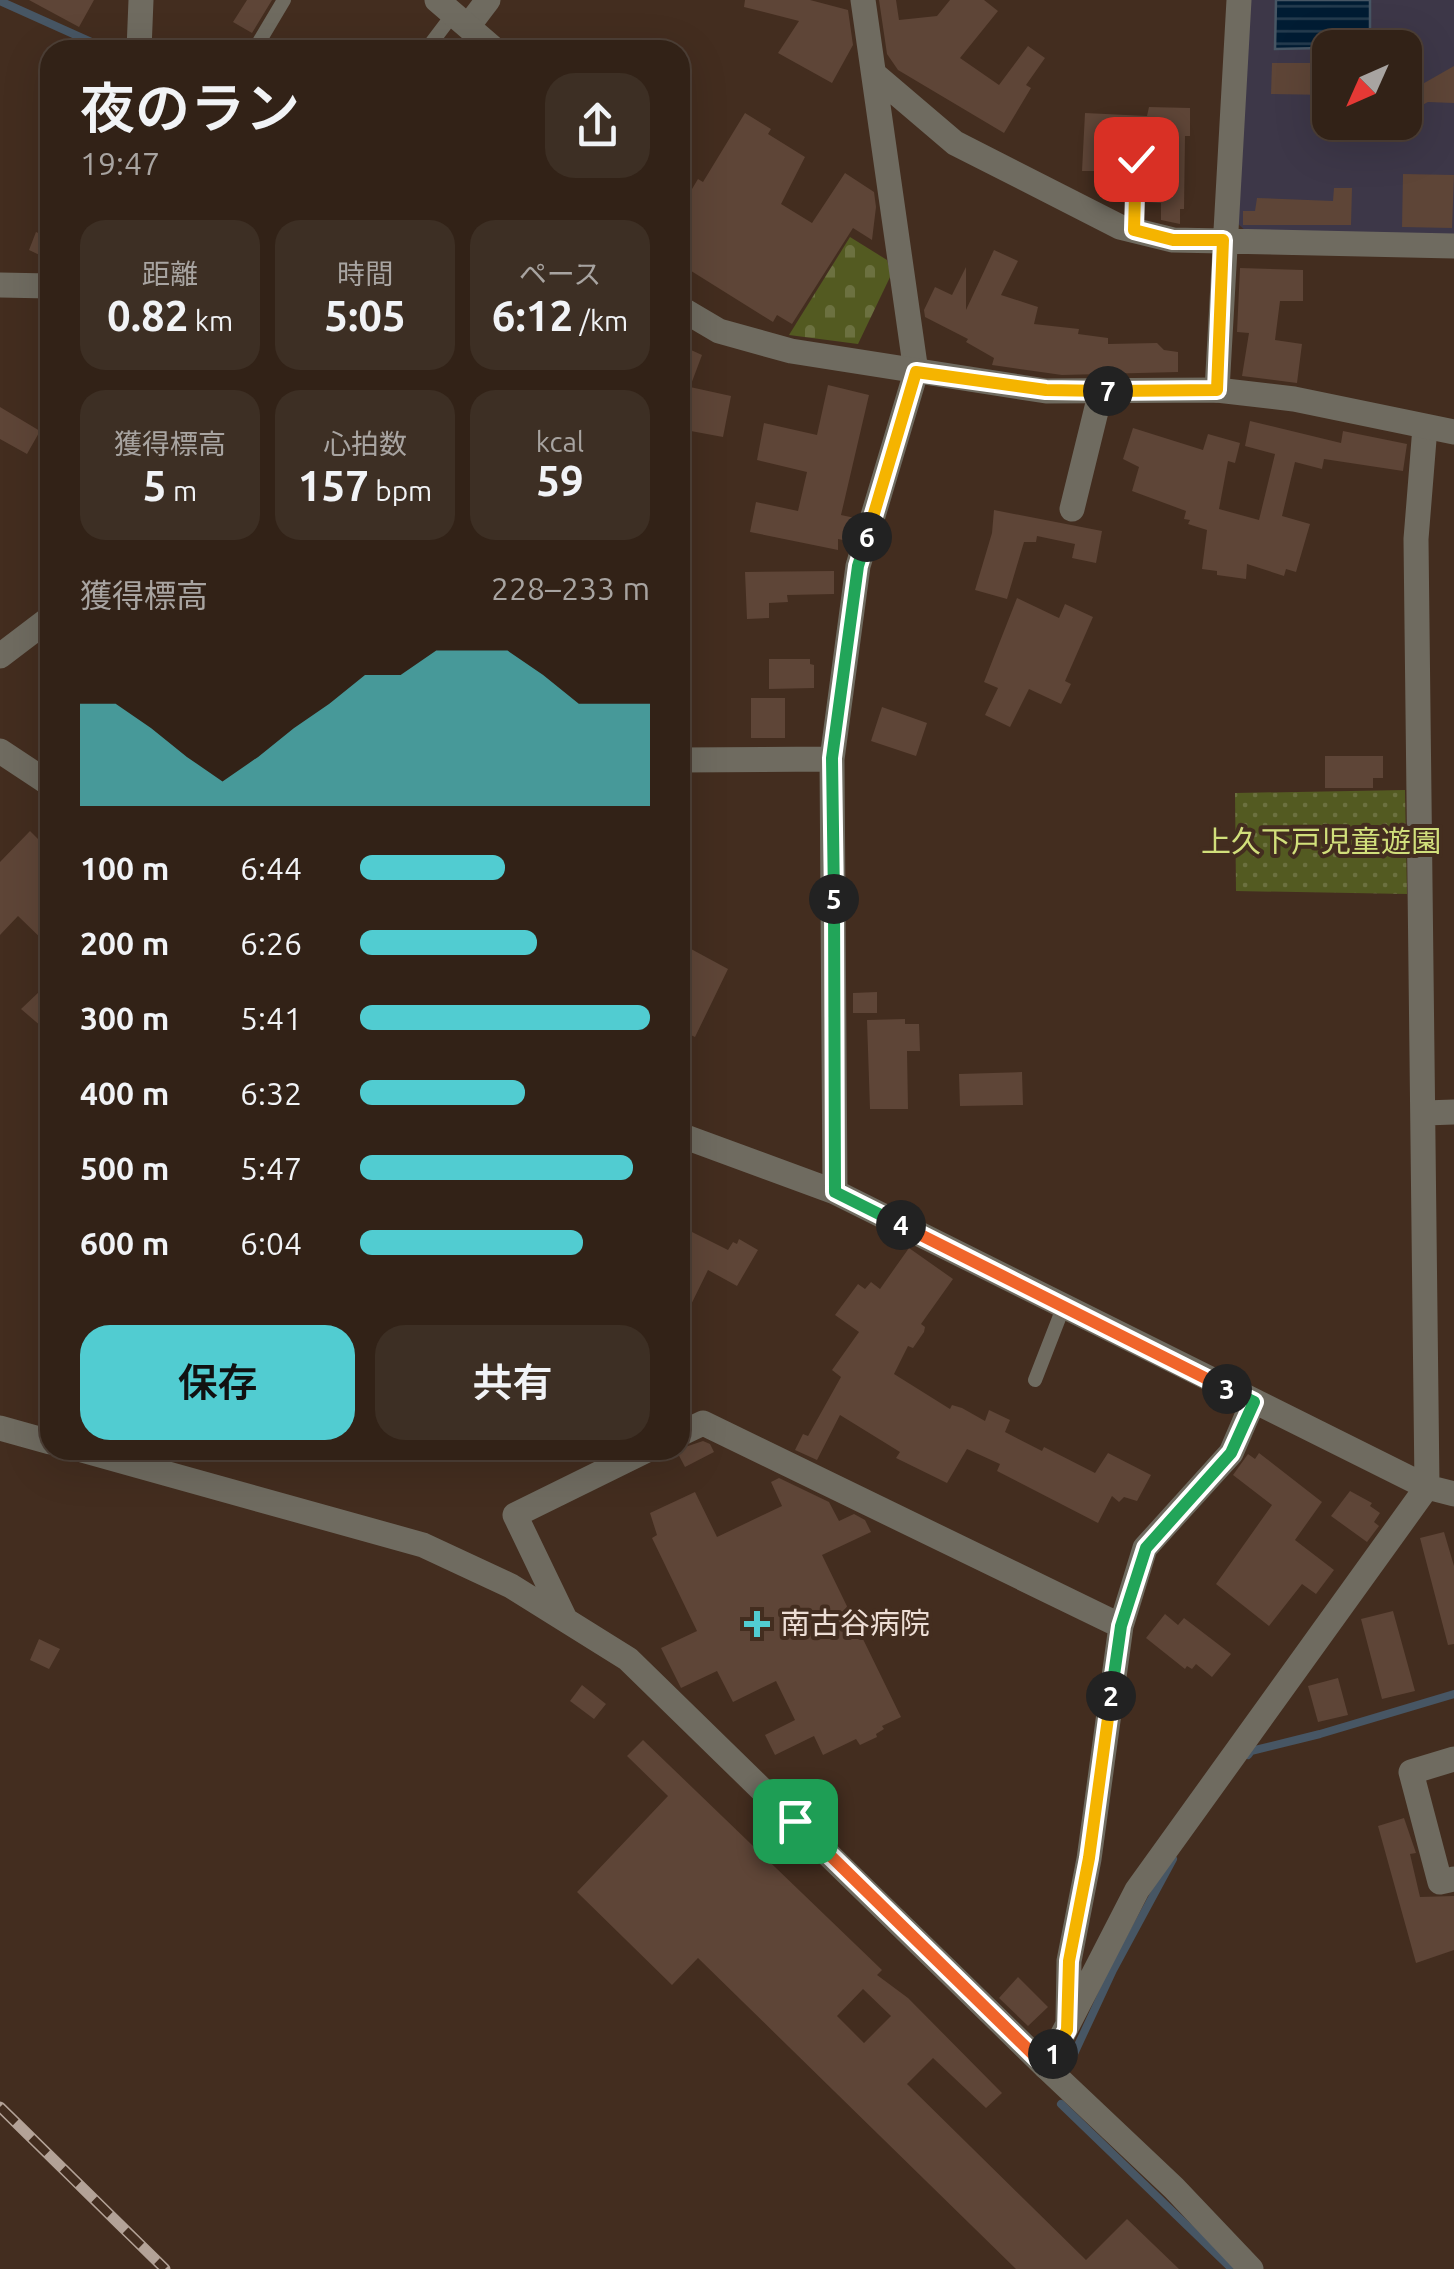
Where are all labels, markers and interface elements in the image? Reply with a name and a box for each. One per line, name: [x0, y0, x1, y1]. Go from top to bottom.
north arrow: [1312, 30, 1422, 140]
map controls: [1312, 30, 1422, 140]
button: share: [545, 73, 650, 178]
text: 夜のラン: [80, 77, 300, 138]
pin: [1094, 117, 1179, 202]
icon: check: [1109, 132, 1164, 187]
text: 19:47: [80, 145, 160, 181]
text: 距離: [142, 258, 198, 289]
text: 時間: [337, 258, 393, 289]
text: ペース: [519, 258, 601, 289]
text: 0.82: [107, 292, 188, 339]
text: 5:05: [324, 292, 406, 339]
text: 6:12: [492, 292, 573, 339]
text: km: [188, 305, 233, 336]
text: /km: [573, 305, 628, 336]
pin: 7: [1083, 366, 1133, 416]
text: 7: [1100, 375, 1116, 406]
text: kcal: [536, 426, 584, 457]
text: 獲得標高: [114, 428, 226, 459]
text: 心拍数: [323, 428, 407, 459]
text: 59: [536, 457, 584, 504]
text: 5: [143, 462, 167, 509]
text: 157: [298, 462, 369, 509]
text: m: [167, 475, 197, 506]
text: bpm: [369, 475, 432, 506]
pin: 6: [842, 512, 892, 562]
text: 6: [859, 521, 875, 552]
text: 228–233 m: [491, 570, 650, 606]
text: 獲得標高: [80, 577, 208, 613]
park label: 上久下戸児童遊園: [1201, 824, 1441, 858]
text: 100 m: [80, 850, 169, 886]
text: 6:44: [240, 850, 302, 886]
pin: 5: [809, 874, 859, 924]
text: 5: [826, 883, 842, 914]
text: 200 m: [80, 925, 169, 961]
text: 6:26: [240, 925, 302, 961]
text: 300 m: [80, 1000, 169, 1036]
text: 5:41: [240, 1000, 302, 1036]
text: 400 m: [80, 1075, 169, 1111]
text: 6:32: [240, 1075, 302, 1111]
text: 500 m: [80, 1150, 169, 1186]
text: 5:47: [240, 1150, 302, 1186]
pin: 4: [876, 1200, 926, 1250]
text: 4: [893, 1209, 909, 1240]
text: 600 m: [80, 1225, 169, 1261]
text: 6:04: [240, 1225, 302, 1261]
button: 保存: [80, 1325, 355, 1440]
button: 共有: [375, 1325, 650, 1440]
pin: 3: [1202, 1364, 1252, 1414]
text: 3: [1219, 1373, 1235, 1404]
place label: 南古谷病院: [780, 1606, 930, 1640]
marker: 南古谷病院: [744, 1611, 770, 1637]
pin: 2: [1086, 1671, 1136, 1721]
text: 2: [1103, 1680, 1119, 1711]
pin: [753, 1779, 838, 1864]
icon: arrive: [768, 1794, 823, 1849]
pin: 1: [1028, 2029, 1078, 2079]
text: 1: [1045, 2038, 1061, 2069]

